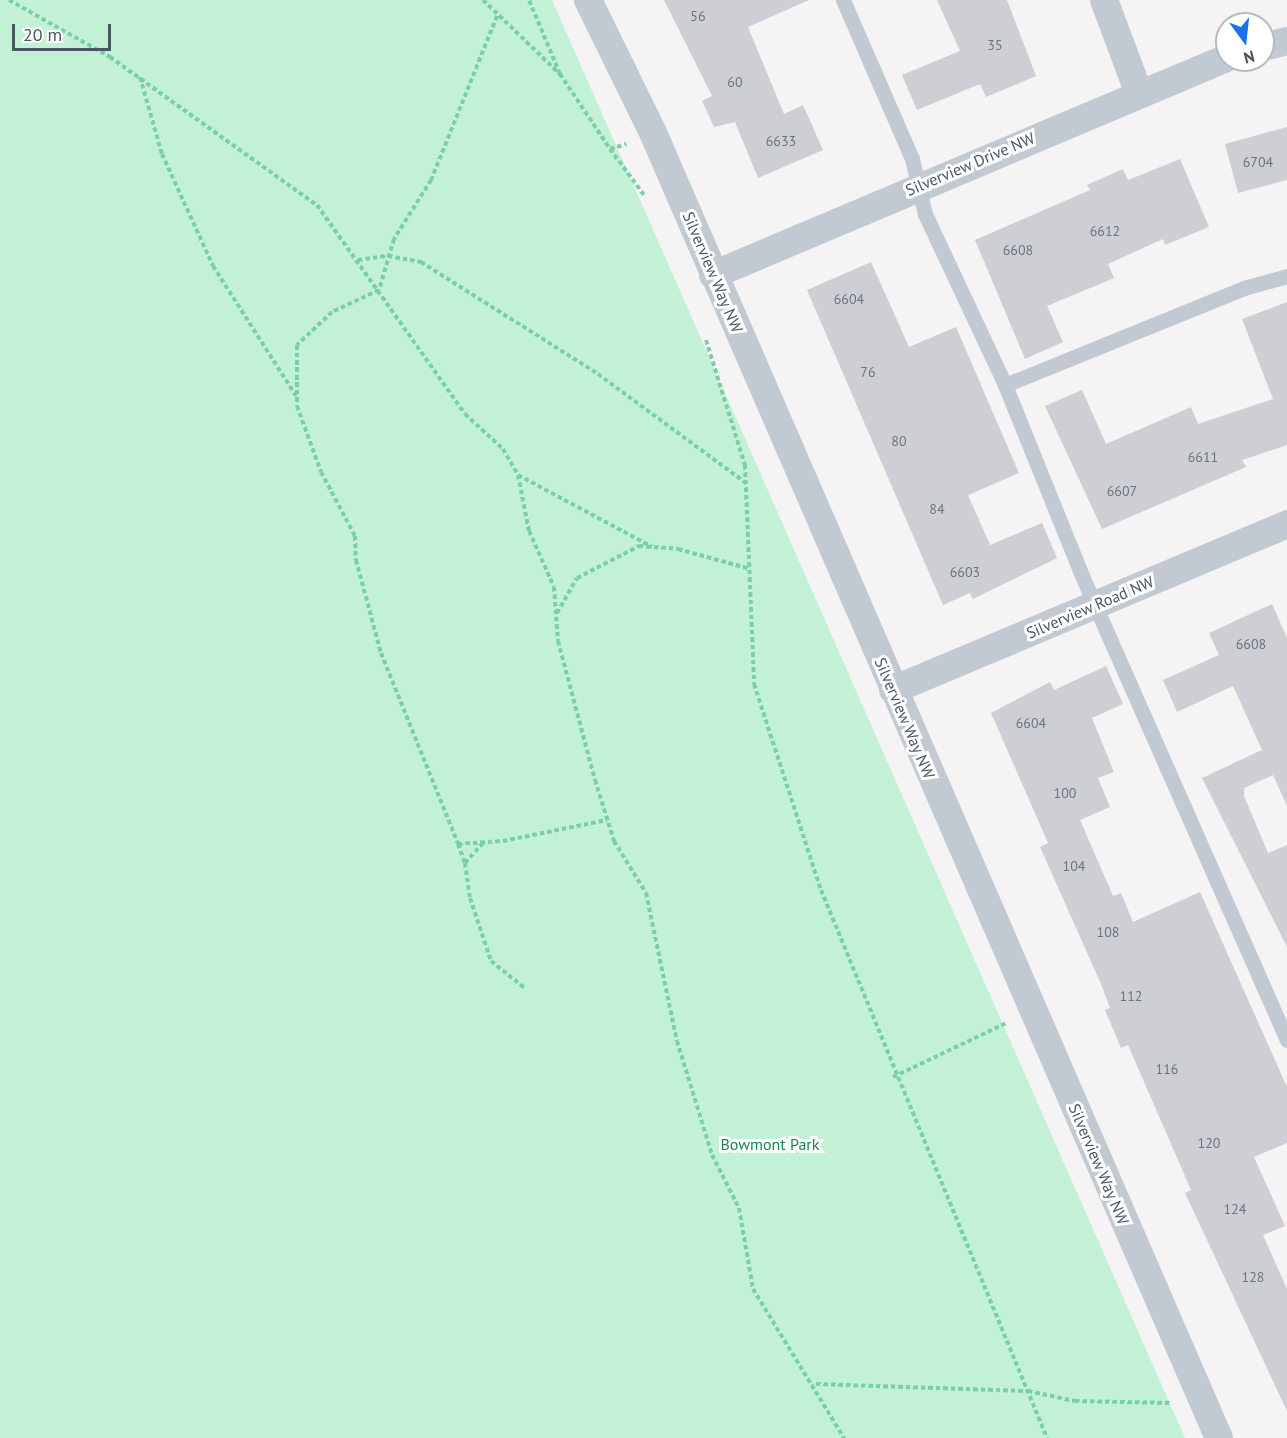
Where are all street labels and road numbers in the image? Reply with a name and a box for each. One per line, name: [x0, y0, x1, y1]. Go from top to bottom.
street label: Silverview Drive NW: [902, 128, 1038, 200]
street label: Silverview Way NW: [679, 208, 747, 336]
street label: Silverview Road NW: [1023, 571, 1157, 643]
street label: Silverview Way NW: [871, 654, 939, 782]
street label: Silverview Way NW: [1065, 1100, 1133, 1228]

